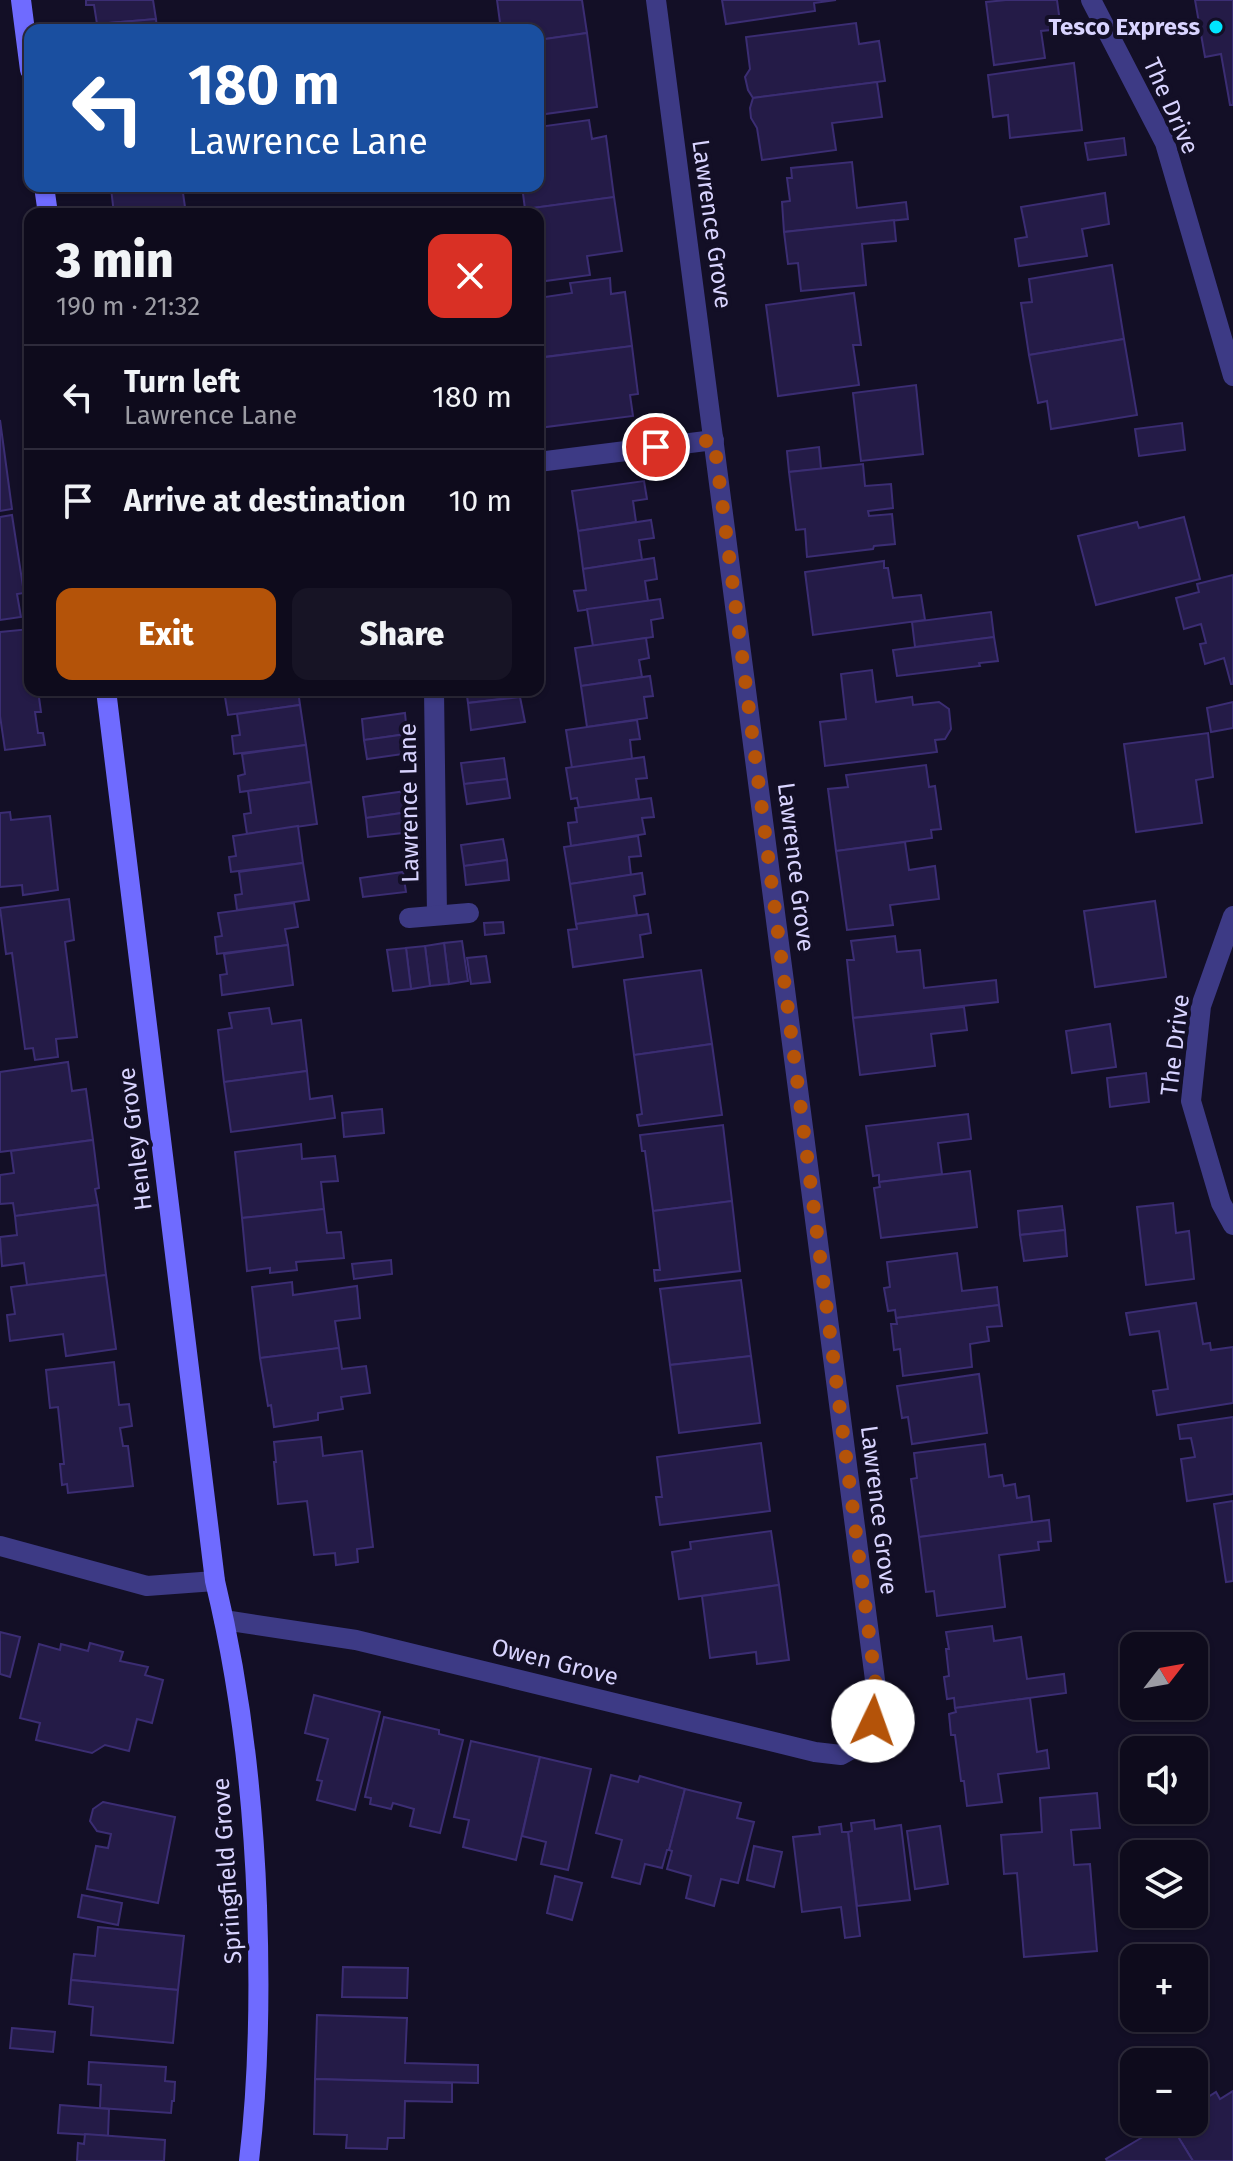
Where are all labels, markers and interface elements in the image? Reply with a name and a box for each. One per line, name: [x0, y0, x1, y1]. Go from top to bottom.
place label: Tesco Express: [1048, 13, 1200, 41]
marker: Tesco Express: [1207, 18, 1225, 36]
text: 180 m: [188, 52, 340, 119]
street label: The Drive: [1137, 54, 1205, 158]
icon: left: [56, 56, 160, 160]
text: Lawrence Lane: [188, 120, 428, 164]
street label: Lawrence Grove: [686, 138, 738, 310]
text: 3 min: [56, 232, 174, 290]
button: close: [428, 234, 512, 318]
text: 190 m · 21:32: [56, 291, 200, 322]
text: Turn left: [124, 364, 240, 400]
icon: left: [56, 375, 100, 419]
text: 180 m: [432, 379, 512, 415]
text: Lawrence Lane: [124, 400, 297, 431]
pin: [622, 413, 690, 481]
icon: arrive: [634, 425, 678, 469]
icon: arrive: [56, 479, 100, 523]
text: Arrive at destination: [124, 483, 406, 519]
text: 10 m: [449, 483, 512, 519]
button: Exit: [56, 588, 276, 680]
button: Share: [292, 588, 512, 680]
street label: Lawrence Lane: [394, 723, 424, 883]
street label: Lawrence Grove: [772, 781, 820, 953]
street label: The Drive: [1155, 993, 1195, 1097]
street label: Henley Grove: [112, 1066, 158, 1212]
street label: Lawrence Grove: [855, 1424, 903, 1596]
north arrow: [1120, 1632, 1208, 1720]
map controls: [1120, 1632, 1208, 2136]
street label: Owen Grove: [489, 1633, 621, 1691]
position arrow: [831, 1679, 915, 1763]
button: sound: [1120, 1736, 1208, 1824]
street label: Springfield Grove: [207, 1777, 247, 1965]
button: layers: [1120, 1840, 1208, 1928]
button: +: [1120, 1944, 1208, 2032]
button: −: [1120, 2048, 1208, 2136]

